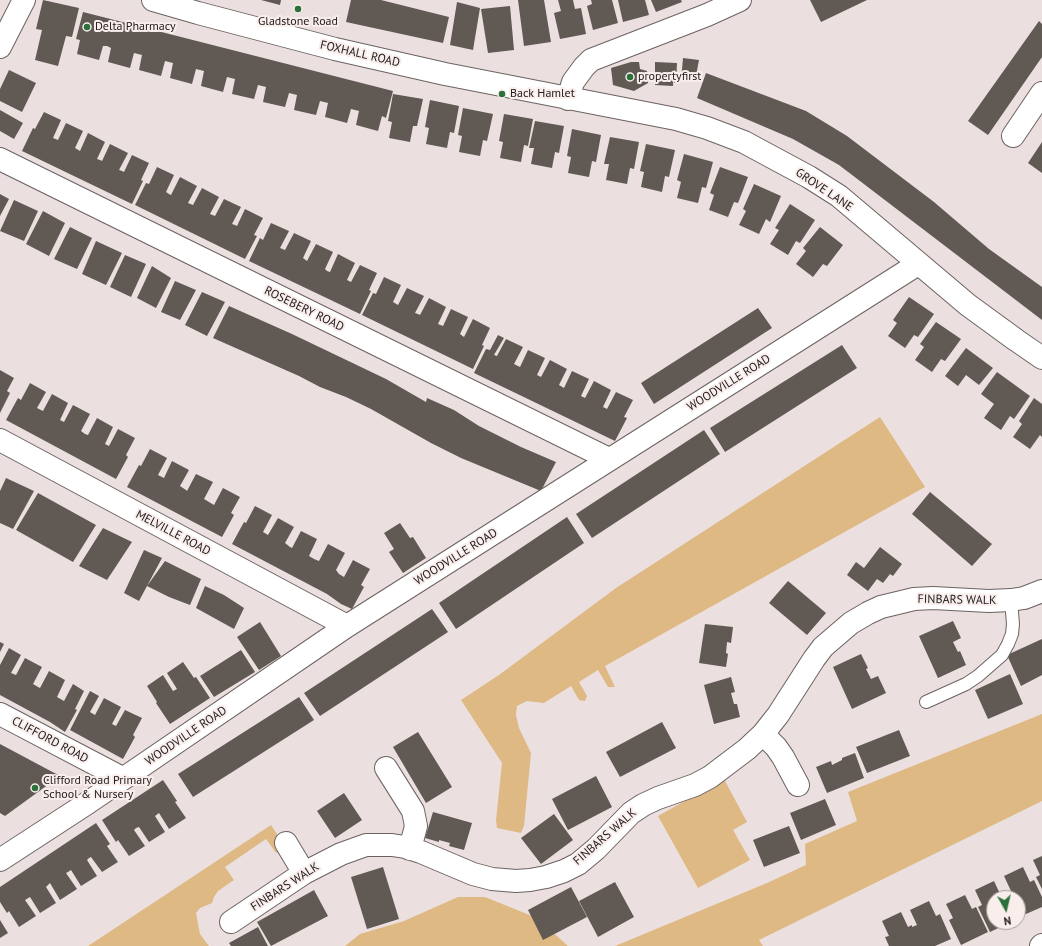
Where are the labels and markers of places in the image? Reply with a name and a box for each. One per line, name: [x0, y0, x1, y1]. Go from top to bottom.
marker: Gladstone Road: [293, 4, 303, 14]
place label: Gladstone Road: [258, 15, 338, 29]
place label: Delta Pharmacy: [95, 20, 176, 34]
marker: Delta Pharmacy: [82, 22, 92, 32]
place label: propertyfirst: [638, 70, 701, 84]
marker: propertyfirst: [625, 72, 635, 82]
place label: Back Hamlet: [510, 87, 575, 101]
marker: Back Hamlet: [497, 89, 507, 99]
place label: Clifford Road Primary School & Nursery: [43, 774, 152, 802]
marker: Clifford Road Primary School & Nursery: [30, 783, 40, 793]

